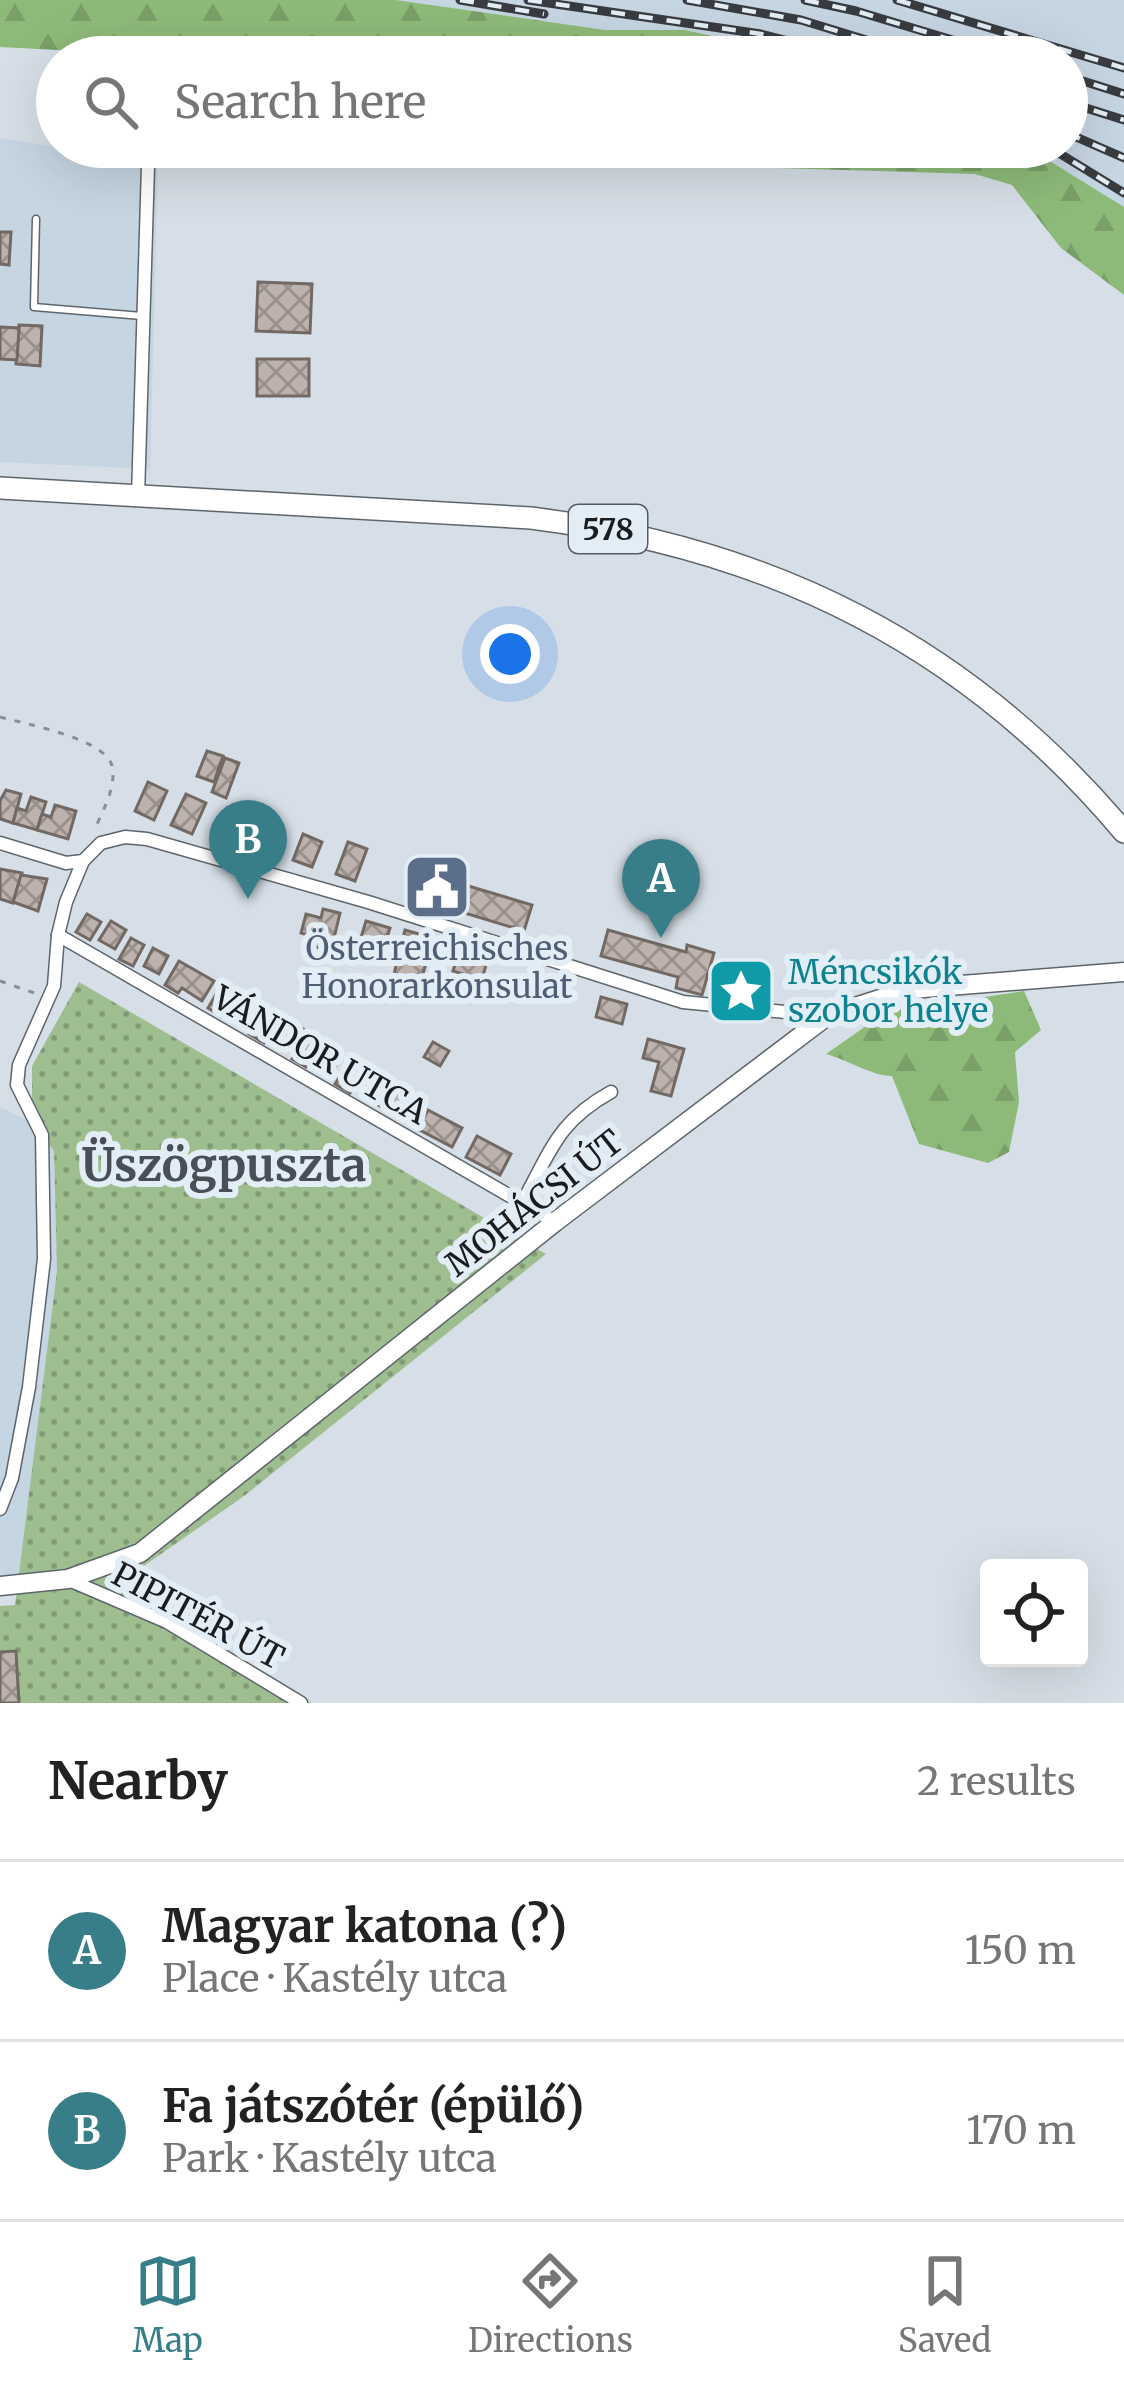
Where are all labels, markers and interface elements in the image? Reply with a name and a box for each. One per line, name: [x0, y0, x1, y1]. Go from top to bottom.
search box: [36, 36, 1088, 168]
icon: search: [78, 69, 144, 135]
text: Search here: [174, 74, 426, 130]
road number: 578: [569, 505, 647, 553]
your location: [480, 624, 540, 684]
pin: B: [209, 800, 287, 899]
pin: A: [622, 839, 700, 938]
public building icon: Österreichisches Honorarkonsulat: [402, 852, 472, 922]
place label: Österreichisches Honorarkonsulat: [302, 928, 573, 1007]
place label: Méncsikók szobor helye: [788, 952, 988, 1031]
place icon: Méncsikók szobor helye: [706, 956, 776, 1026]
street label: VÁNDOR UTCA: [205, 976, 436, 1133]
street label: MOHÁCSI ÚT: [436, 1119, 631, 1285]
district label: Üszögpuszta: [82, 1137, 366, 1193]
street label: PIPITÉR ÚT: [105, 1552, 292, 1678]
map controls: [980, 1559, 1088, 1667]
button: locate: [980, 1559, 1088, 1667]
text: Nearby: [48, 1749, 228, 1813]
text: 2 results: [917, 1757, 1076, 1806]
text: Magyar katona (?): [162, 1898, 567, 1954]
text: A: [73, 1926, 101, 1975]
text: 150 m: [964, 1926, 1076, 1975]
text: Place · Kastély utca: [162, 1954, 508, 2003]
text: Fa játszótér (épülő): [162, 2078, 584, 2134]
text: B: [73, 2106, 101, 2155]
text: 170 m: [966, 2106, 1076, 2155]
text: Park · Kastély utca: [162, 2134, 497, 2183]
tab: Map: [133, 2248, 203, 2361]
tab: Directions: [468, 2248, 633, 2361]
tab: Saved: [898, 2248, 991, 2361]

